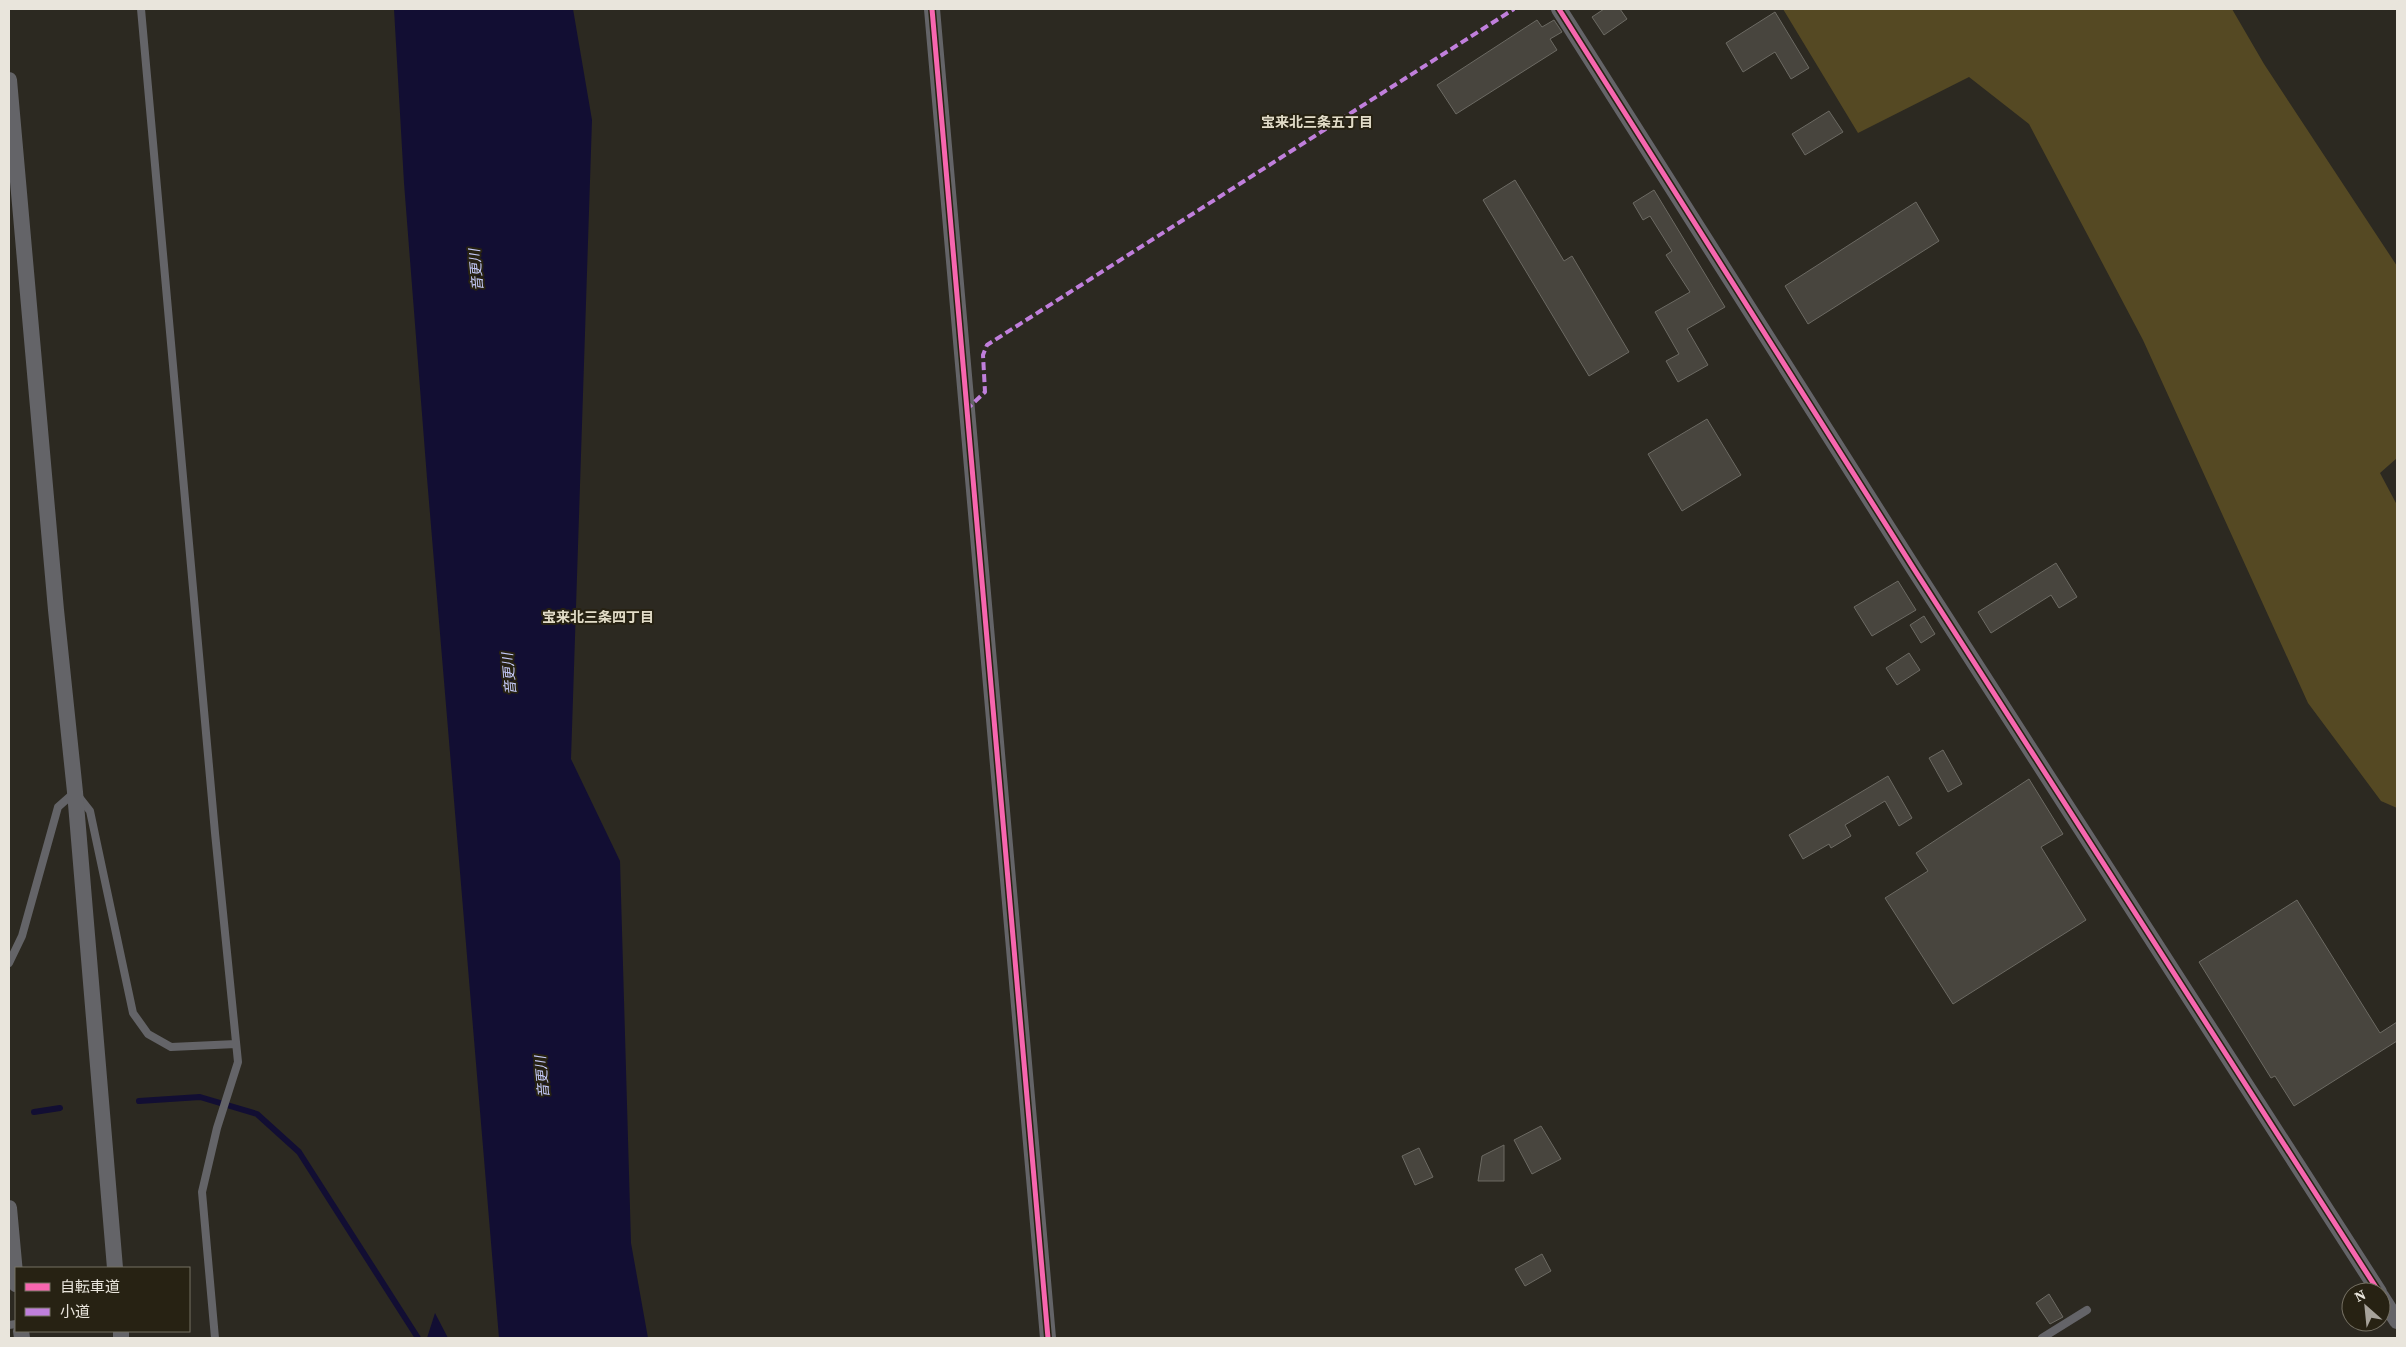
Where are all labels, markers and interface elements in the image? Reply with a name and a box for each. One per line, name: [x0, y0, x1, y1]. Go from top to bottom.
district label: 宝来北三条五丁目: [1261, 112, 1373, 132]
water label: 音更川: [464, 246, 488, 292]
district label: 宝来北三条四丁目: [542, 607, 654, 627]
water label: 音更川: [497, 650, 521, 696]
water label: 音更川: [530, 1053, 554, 1099]
legend: [15, 1267, 190, 1332]
text: 自転車道: [60, 1276, 120, 1297]
north arrow: [2341, 1282, 2391, 1332]
text: N: [2351, 1284, 2369, 1307]
text: 小道: [60, 1301, 90, 1322]

